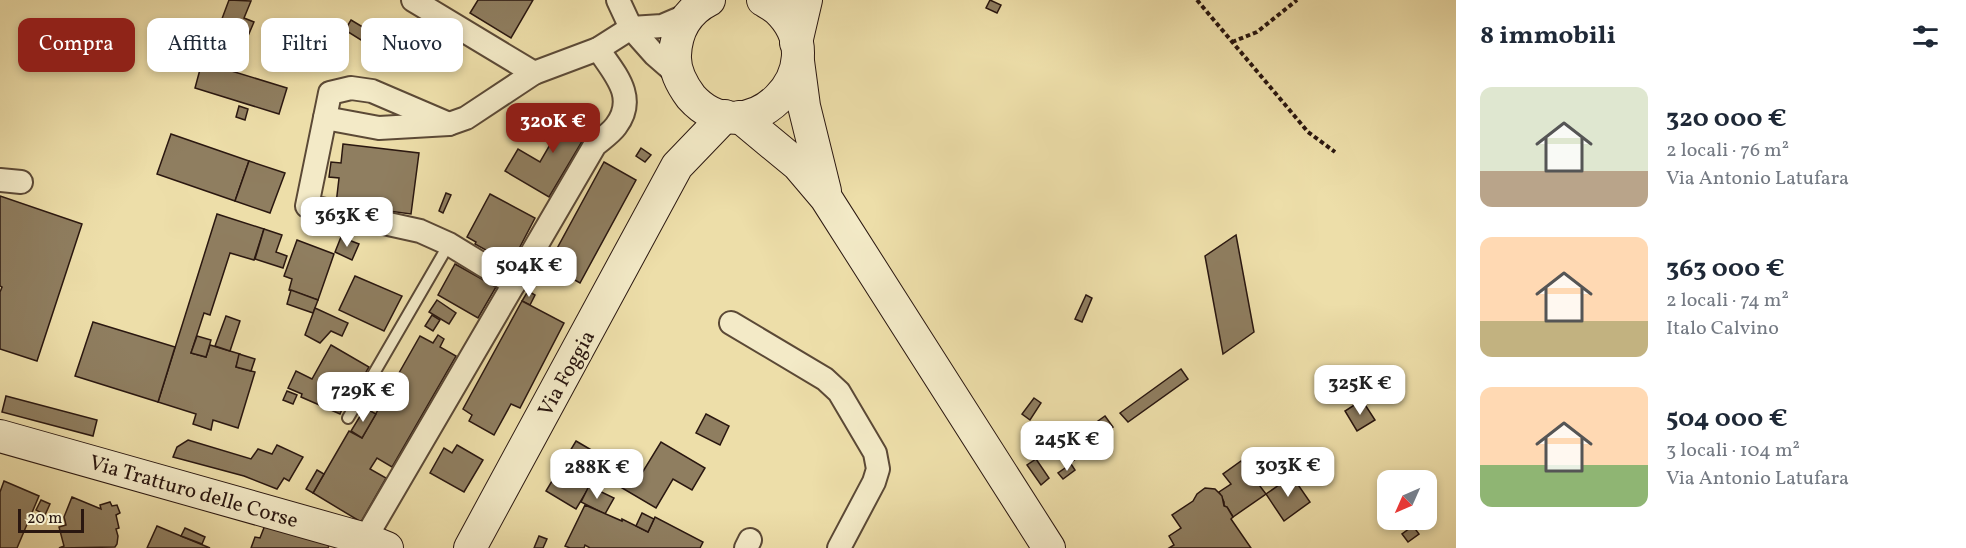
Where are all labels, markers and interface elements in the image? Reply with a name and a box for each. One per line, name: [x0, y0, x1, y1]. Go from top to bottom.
chip: Compra: [18, 18, 135, 72]
chip: Affitta: [147, 18, 249, 72]
chip: Filtri: [261, 18, 349, 72]
chip: Nuovo: [361, 18, 463, 72]
text: 8 immobili: [1480, 18, 1616, 54]
icon: filters: [1909, 20, 1942, 53]
text: 320 000 €: [1666, 101, 1787, 137]
pin: 320K €: [504, 103, 602, 154]
text: 320K €: [520, 108, 586, 136]
icon: home: [1528, 111, 1600, 183]
text: 2 locali · 76 m²: [1666, 137, 1789, 165]
text: Via Antonio Latufara: [1666, 165, 1849, 193]
pin: 363K €: [298, 197, 396, 248]
text: 363K €: [315, 202, 379, 230]
pin: 504K €: [480, 247, 578, 298]
text: 363 000 €: [1666, 251, 1785, 287]
text: 504K €: [496, 252, 562, 280]
icon: home: [1528, 261, 1600, 333]
text: 2 locali · 74 m²: [1666, 287, 1789, 315]
text: Italo Calvino: [1666, 315, 1779, 343]
street label: Via Foggia: [532, 325, 603, 422]
pin: 325K €: [1311, 365, 1409, 416]
text: 325K €: [1328, 370, 1392, 398]
pin: 729K €: [314, 372, 412, 423]
text: 729K €: [331, 377, 395, 405]
text: 504 000 €: [1666, 401, 1788, 437]
icon: home: [1528, 411, 1600, 483]
pin: 245K €: [1018, 421, 1116, 472]
text: 245K €: [1035, 426, 1099, 454]
text: 3 locali · 104 m²: [1666, 437, 1800, 465]
pin: 303K €: [1239, 447, 1337, 498]
street label: Via Tratturo delle Corse: [86, 449, 301, 536]
pin: 288K €: [548, 449, 646, 500]
text: 303K €: [1255, 452, 1321, 480]
text: 288K €: [564, 454, 630, 482]
text: Via Antonio Latufara: [1666, 465, 1849, 493]
north arrow: [1377, 470, 1437, 530]
map controls: [1377, 470, 1437, 530]
scale bar: [18, 506, 84, 534]
text: 20 m: [27, 508, 62, 530]

